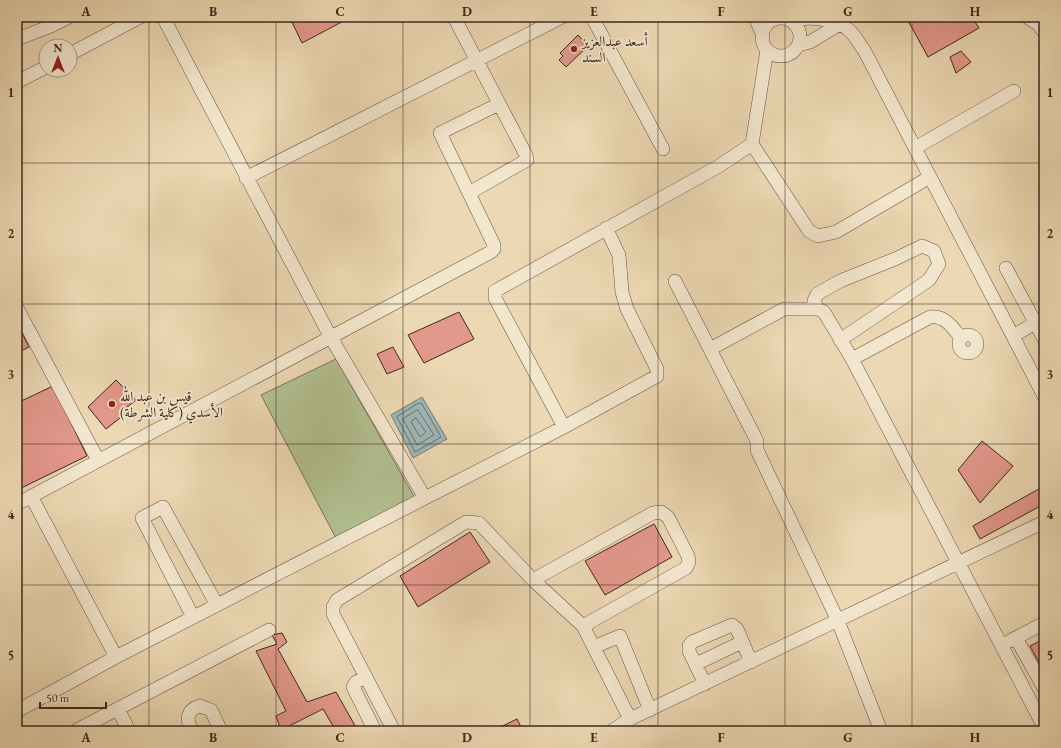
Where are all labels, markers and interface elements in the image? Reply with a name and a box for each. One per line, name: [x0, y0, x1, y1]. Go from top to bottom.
text: A: [80, 3, 91, 20]
text: B: [209, 3, 217, 20]
text: C: [335, 3, 345, 20]
text: D: [462, 3, 472, 20]
text: E: [590, 3, 598, 20]
text: F: [717, 3, 725, 20]
text: G: [843, 3, 853, 20]
text: H: [970, 3, 981, 20]
place label: أسعد عبدالعزيز السند: [580, 31, 648, 66]
north arrow: [38, 38, 78, 78]
text: N: [54, 41, 63, 55]
marker: أسعد عبدالعزيز السند: [569, 44, 579, 54]
text: 1: [8, 84, 15, 101]
text: 1: [1047, 84, 1054, 101]
text: 2: [8, 225, 15, 242]
text: 2: [1047, 225, 1054, 242]
text: 3: [8, 366, 15, 383]
text: 3: [1047, 366, 1054, 383]
place label: قيس بن عبد الله الأسدي (كلية الشرطة): [120, 385, 223, 424]
marker: قيس بن عبد الله الأسدي (كلية الشرطة): [107, 399, 117, 409]
text: 4: [8, 506, 15, 523]
text: 4: [1047, 506, 1054, 523]
text: 5: [8, 647, 14, 664]
text: 5: [1047, 647, 1053, 664]
scale bar: [40, 684, 106, 710]
text: 50 m: [46, 690, 70, 706]
text: A: [80, 729, 91, 746]
text: B: [209, 729, 217, 746]
text: C: [335, 729, 345, 746]
text: D: [462, 729, 472, 746]
text: E: [590, 729, 598, 746]
text: F: [717, 729, 725, 746]
text: G: [843, 729, 853, 746]
text: H: [970, 729, 981, 746]

